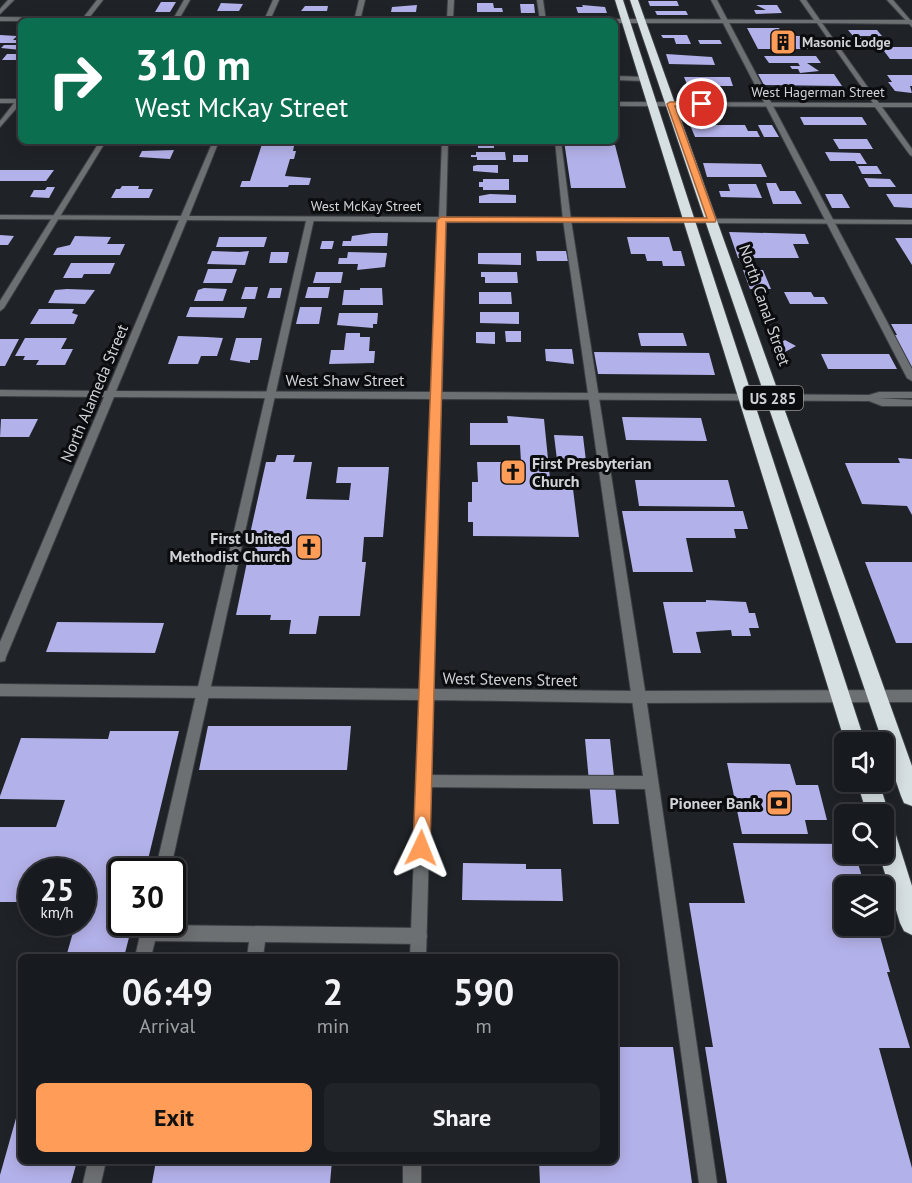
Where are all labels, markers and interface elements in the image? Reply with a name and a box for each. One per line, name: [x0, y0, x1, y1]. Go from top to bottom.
building icon: Masonic Lodge: [768, 27, 798, 57]
place label: Masonic Lodge: [802, 33, 891, 51]
text: 310 m: [135, 37, 251, 92]
icon: right: [36, 42, 114, 120]
pin: [676, 78, 727, 129]
street label: West Hagerman Street: [751, 83, 885, 101]
icon: arrive: [685, 87, 718, 120]
text: West McKay Street: [135, 90, 348, 124]
street label: West McKay Street: [311, 197, 421, 215]
street label: North Canal Street: [735, 242, 795, 369]
street label: North Alameda Street: [56, 320, 132, 465]
street label: West Shaw Street: [286, 370, 405, 390]
road number: US 285: [743, 386, 803, 410]
place label: First Presbyterian Church: [532, 453, 652, 491]
church icon: First Presbyterian Church: [498, 457, 528, 487]
place label: First United Methodist Church: [170, 528, 290, 566]
church icon: First United Methodist Church: [294, 532, 324, 562]
street label: West Stevens Street: [442, 668, 578, 690]
map controls: [834, 732, 894, 936]
button: sound: [834, 732, 894, 792]
bank icon: Pioneer Bank: [764, 788, 794, 818]
place label: Pioneer Bank: [669, 793, 760, 813]
button: search: [834, 804, 894, 864]
position arrow: [389, 816, 453, 880]
speed limit sign: 30: [108, 858, 186, 936]
text: 25: [40, 870, 74, 909]
button: layers: [834, 876, 894, 936]
text: km/h: [41, 903, 73, 922]
text: 06:49: [122, 968, 213, 1015]
text: 2: [323, 968, 343, 1015]
text: 590: [453, 968, 514, 1015]
text: Arrival: [139, 1013, 195, 1039]
text: min: [317, 1013, 349, 1039]
text: m: [476, 1013, 492, 1039]
button: Exit: [36, 1083, 312, 1152]
button: Share: [324, 1083, 600, 1152]

